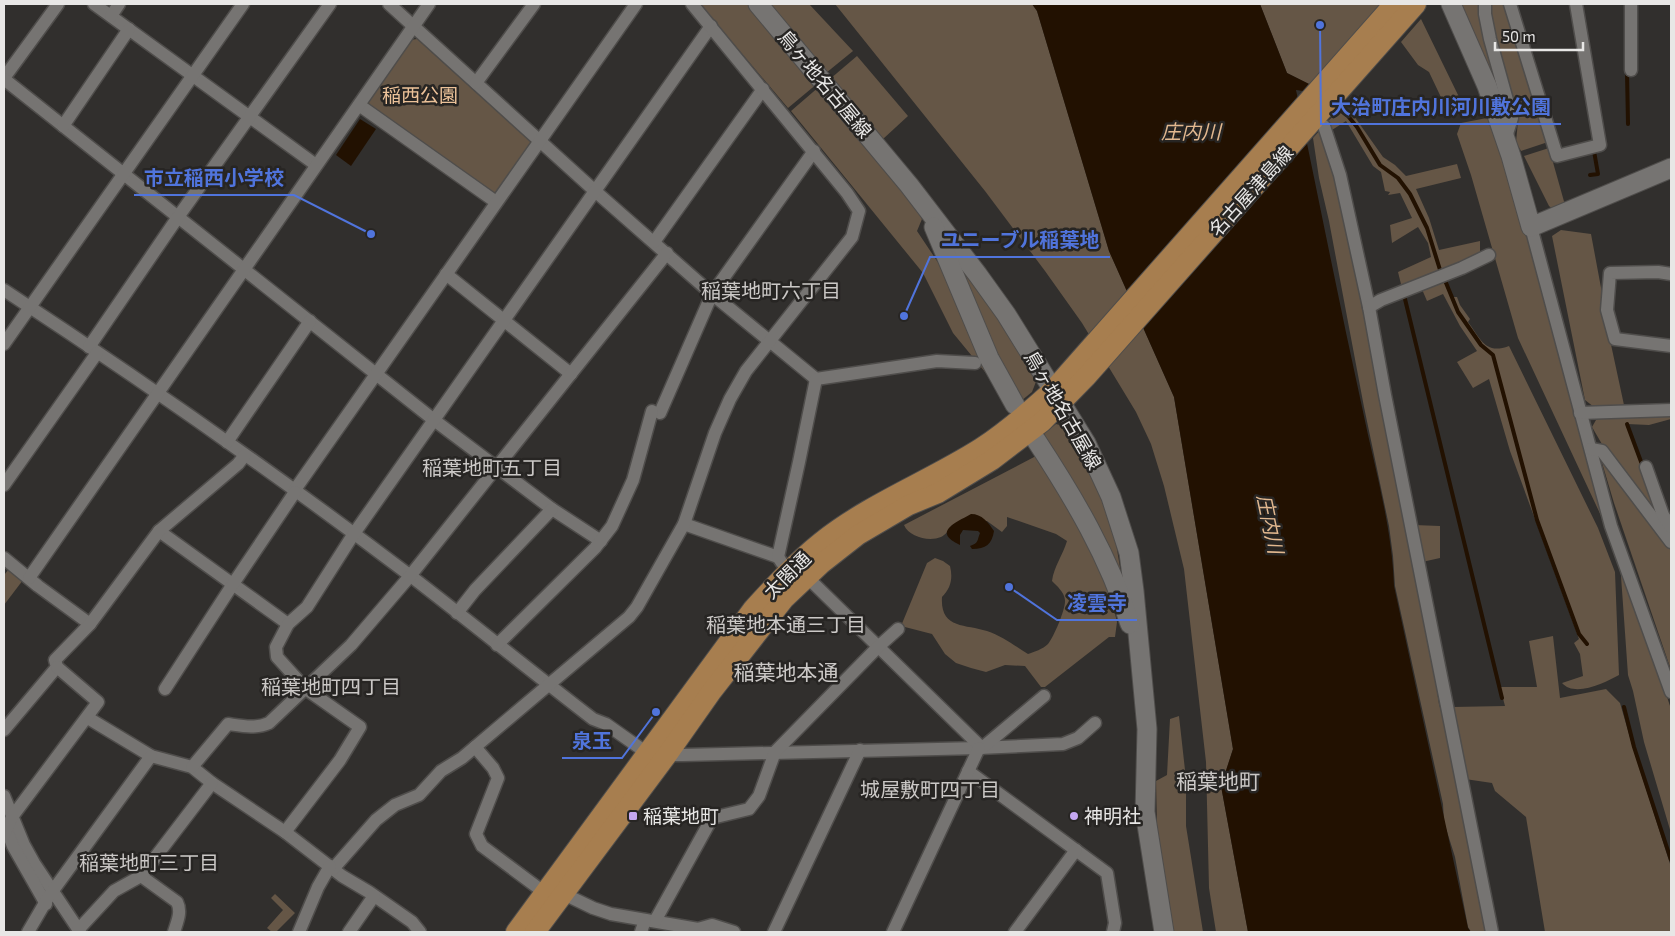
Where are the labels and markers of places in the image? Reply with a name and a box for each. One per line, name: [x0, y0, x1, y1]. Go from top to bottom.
callout: 大治町庄内川河川敷公園: [1321, 89, 1561, 124]
callout: 市立稲西小学校: [134, 160, 294, 195]
callout: ユニーブル稲葉地: [930, 222, 1110, 257]
callout: 凌雲寺: [1057, 585, 1137, 620]
callout: 泉玉: [562, 723, 622, 758]
place label: 稲葉地町: [643, 804, 719, 827]
place label: 神明社: [1084, 804, 1141, 827]
marker: 稲葉地町: [627, 810, 639, 822]
marker: 神明社: [1068, 810, 1080, 822]

